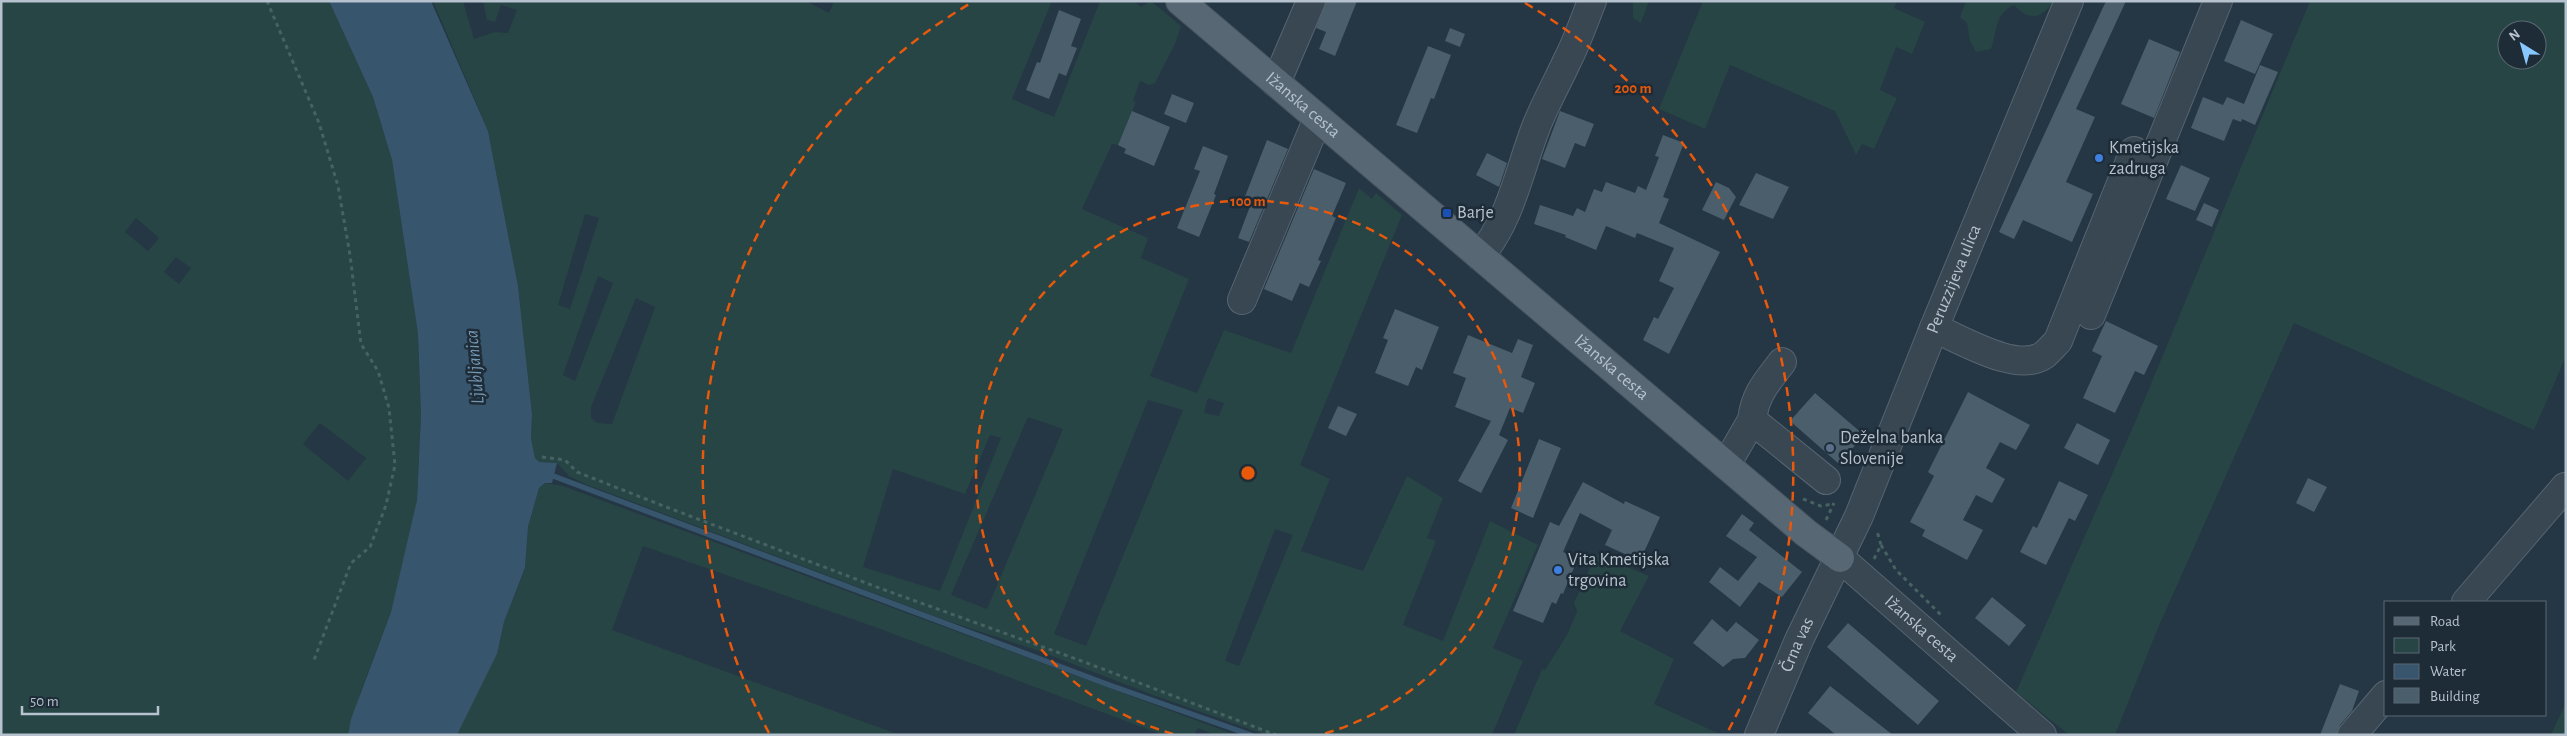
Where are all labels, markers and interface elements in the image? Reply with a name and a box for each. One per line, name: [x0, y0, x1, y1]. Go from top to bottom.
north arrow: [2497, 20, 2547, 70]
text: N: [2507, 27, 2523, 44]
street label: Ižanska cesta: [1262, 69, 1343, 142]
text: 200 m: [1614, 81, 1652, 96]
place label: Kmetijska zadruga: [2109, 139, 2179, 178]
marker: Kmetijska zadruga: [2093, 152, 2105, 164]
text: 100 m: [1230, 194, 1266, 209]
place label: Barje: [1457, 204, 1494, 222]
marker: Barje: [1441, 207, 1453, 219]
street label: Peruzzijeva ulica: [1924, 222, 1985, 336]
water label: Ljubljanica: [462, 329, 488, 405]
street label: Ižanska cesta: [1571, 331, 1652, 404]
place label: Deželna banka Slovenije: [1840, 429, 1943, 468]
marker: Deželna banka Slovenije: [1824, 442, 1836, 454]
centre of rings: [1239, 464, 1257, 482]
place label: Vita Kmetijska trgovina: [1568, 551, 1670, 590]
marker: Vita Kmetijska trgovina: [1552, 564, 1564, 576]
street label: Ižanska cesta: [1881, 592, 1962, 666]
legend: [2384, 601, 2547, 716]
text: Road: [2430, 614, 2460, 629]
street label: Črna vas: [1775, 615, 1817, 675]
text: Park: [2430, 639, 2456, 654]
text: Water: [2430, 664, 2466, 679]
scale bar: [22, 684, 159, 716]
text: Building: [2430, 689, 2480, 704]
text: 50 m: [30, 694, 59, 709]

